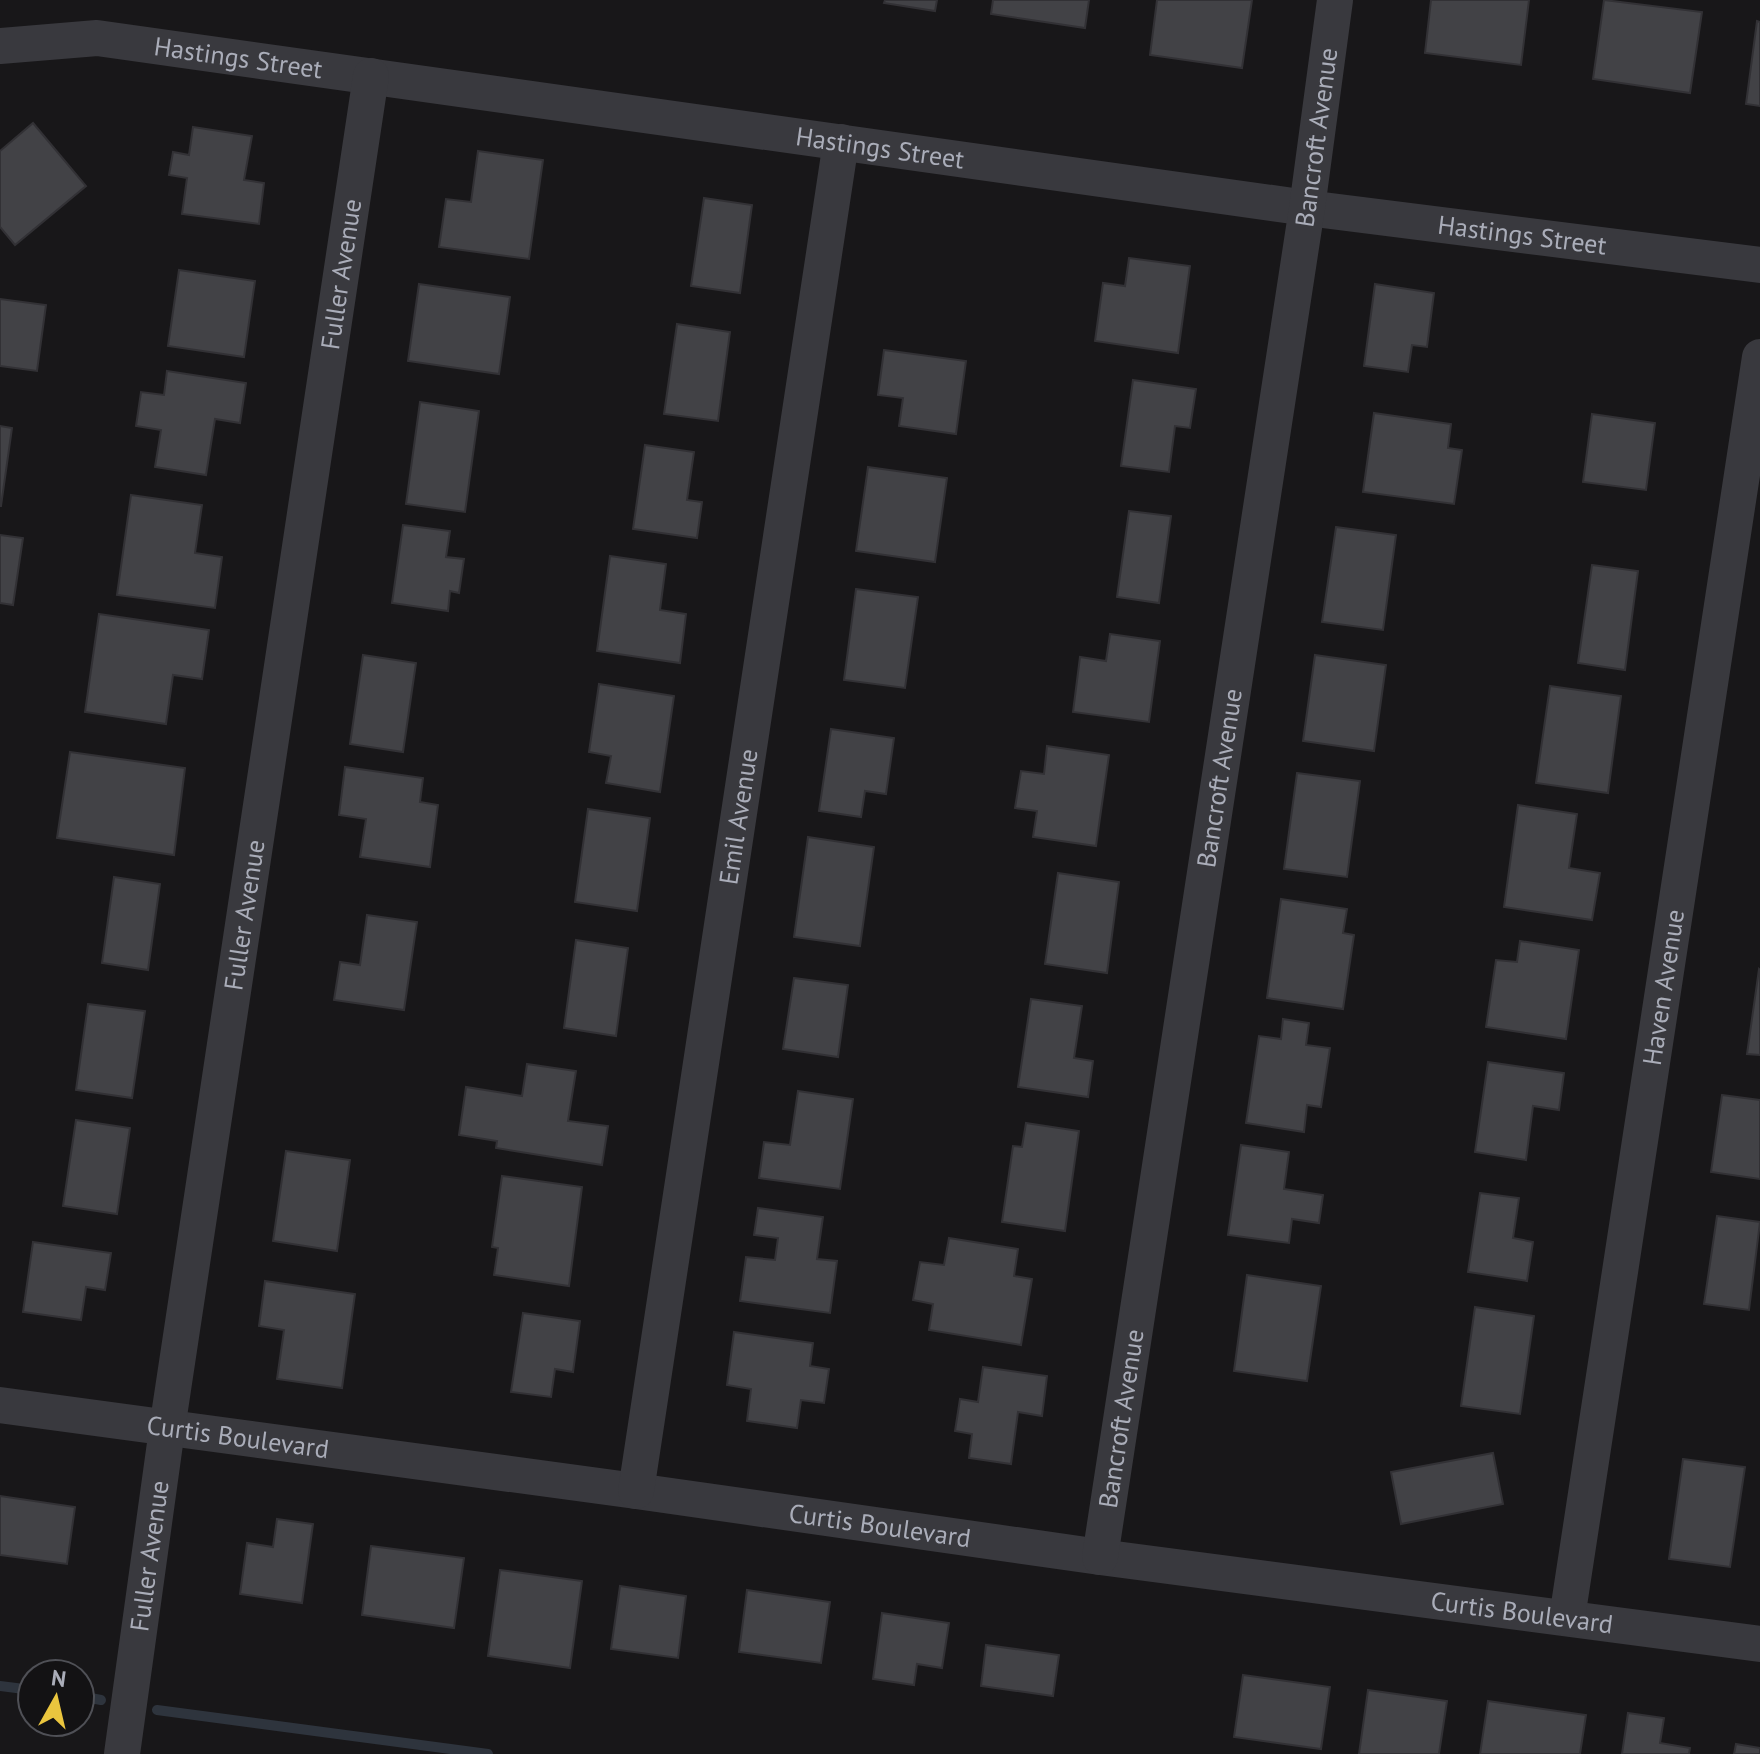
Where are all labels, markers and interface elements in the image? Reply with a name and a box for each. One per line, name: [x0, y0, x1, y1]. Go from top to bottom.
street label: Hastings Street: [152, 29, 325, 86]
street label: Bancroft Avenue: [1287, 46, 1344, 229]
street label: Hastings Street: [794, 119, 967, 176]
street label: Fuller Avenue: [313, 196, 368, 352]
street label: Hastings Street: [1436, 208, 1609, 262]
street label: Bancroft Avenue: [1189, 686, 1249, 870]
street label: Emil Avenue: [711, 746, 765, 887]
street label: Fuller Avenue: [216, 837, 272, 992]
street label: Haven Avenue: [1635, 907, 1691, 1068]
street label: Bancroft Avenue: [1091, 1327, 1151, 1510]
street label: Curtis Boulevard: [145, 1408, 331, 1465]
street label: Fuller Avenue: [122, 1478, 176, 1633]
street label: Curtis Boulevard: [787, 1496, 973, 1554]
street label: Curtis Boulevard: [1429, 1584, 1615, 1640]
north arrow: [16, 1658, 96, 1738]
text: N: [50, 1663, 68, 1693]

